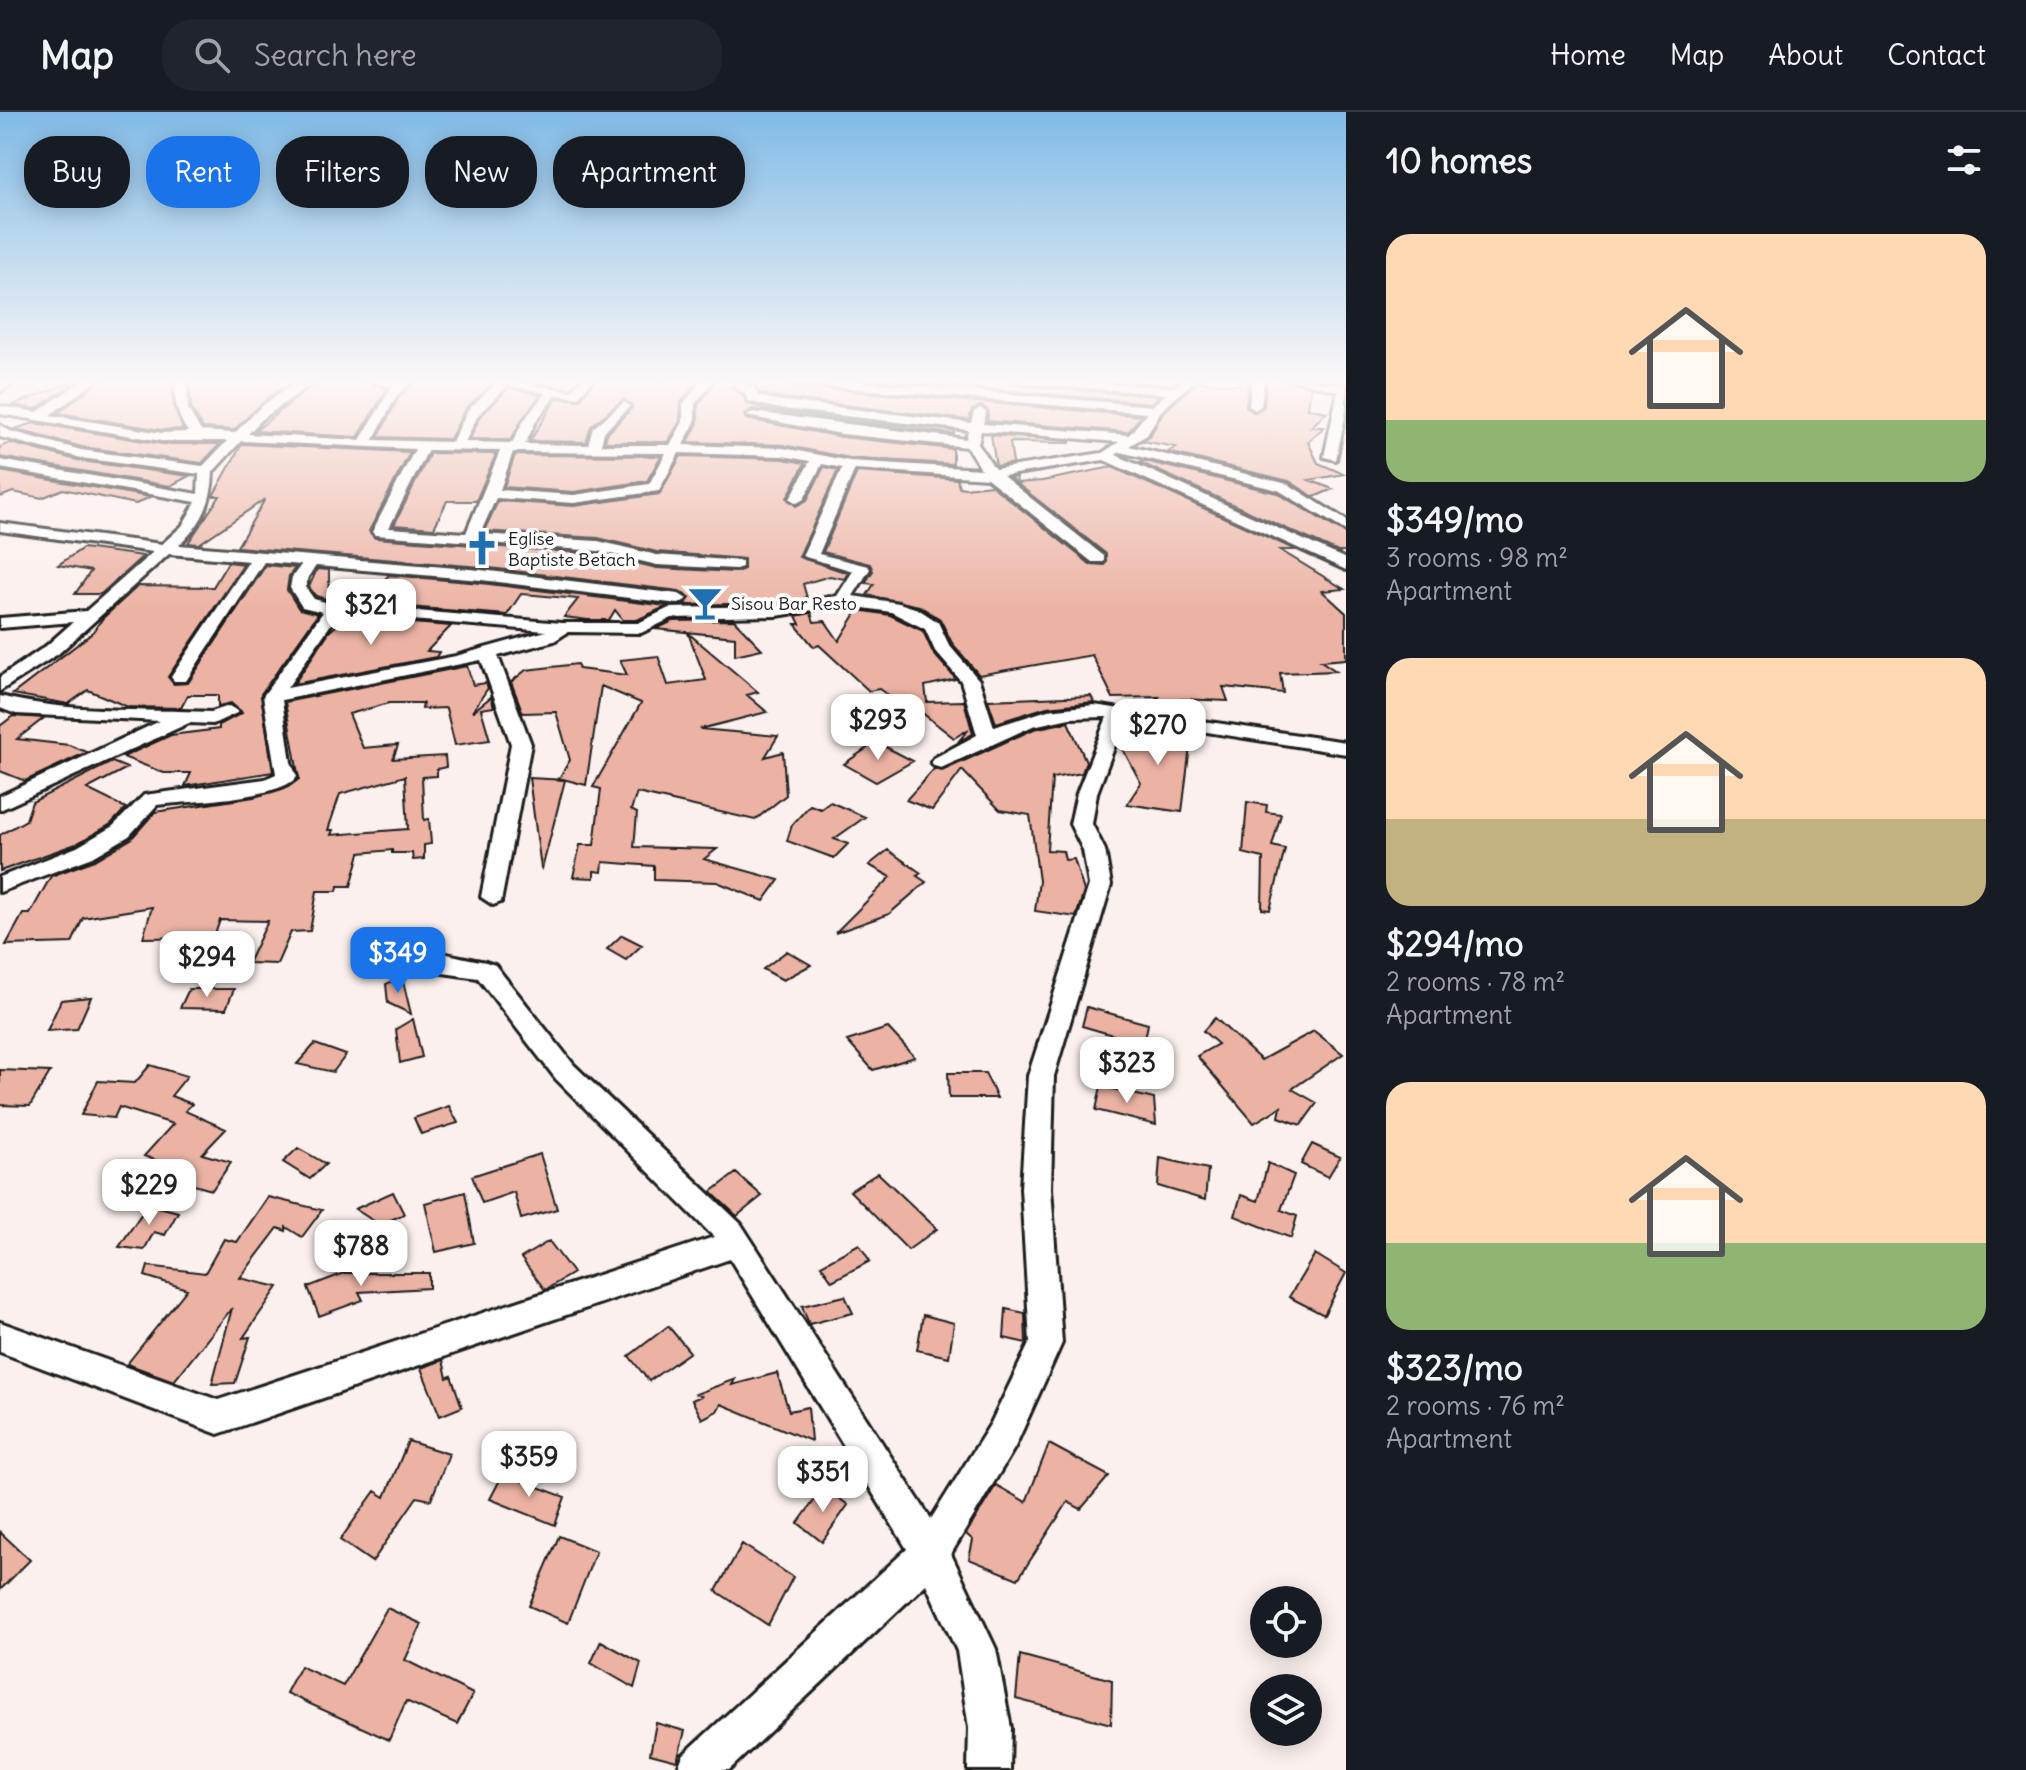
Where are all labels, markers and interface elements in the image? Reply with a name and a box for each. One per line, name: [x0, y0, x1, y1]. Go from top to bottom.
search box: [162, 19, 722, 91]
text: Map: [40, 32, 114, 79]
icon: search: [190, 33, 234, 77]
text: Search here: [254, 36, 417, 74]
text: Home: [1550, 37, 1626, 73]
text: Map: [1670, 37, 1724, 73]
text: About: [1768, 37, 1843, 73]
text: Contact: [1887, 37, 1986, 73]
chip: Buy: [24, 136, 130, 208]
chip: Rent: [146, 136, 260, 208]
chip: Filters: [276, 136, 409, 208]
chip: New: [425, 136, 537, 208]
chip: Apartment: [553, 136, 745, 208]
icon: filters: [1942, 138, 1986, 182]
text: 10 homes: [1386, 139, 1532, 182]
icon: home: [1614, 286, 1758, 430]
text: $349/mo: [1386, 498, 1524, 541]
place label: Eglise Baptiste Betach: [508, 527, 636, 571]
church icon: Eglise Baptiste Betach: [463, 529, 501, 567]
text: 3 rooms · 98 m²: [1386, 541, 1568, 574]
text: Apartment: [1386, 574, 1512, 607]
pin: $321: [324, 579, 418, 647]
bar icon: Sisou Bar Resto: [686, 584, 724, 622]
text: $321: [344, 588, 398, 621]
place label: Sisou Bar Resto: [731, 592, 857, 615]
pin: $293: [831, 694, 925, 762]
pin: $270: [1111, 699, 1205, 767]
text: $293: [849, 703, 907, 736]
text: $270: [1129, 708, 1187, 741]
icon: home: [1614, 710, 1758, 854]
text: $294/mo: [1386, 922, 1524, 965]
pin: $349: [351, 927, 445, 995]
pin: $294: [160, 931, 254, 999]
text: $349: [368, 936, 428, 969]
text: $294: [178, 940, 236, 973]
text: 2 rooms · 78 m²: [1386, 965, 1565, 998]
text: Apartment: [1386, 998, 1512, 1031]
pin: $323: [1080, 1037, 1174, 1105]
text: $323: [1098, 1046, 1156, 1079]
icon: home: [1614, 1134, 1758, 1278]
pin: $229: [102, 1159, 196, 1227]
text: $229: [120, 1168, 178, 1201]
pin: $788: [314, 1220, 408, 1288]
text: $788: [332, 1229, 390, 1262]
text: $323/mo: [1386, 1346, 1523, 1389]
text: 2 rooms · 76 m²: [1386, 1389, 1565, 1422]
text: Apartment: [1386, 1422, 1512, 1455]
pin: $359: [482, 1431, 576, 1499]
text: $359: [499, 1440, 559, 1473]
pin: $351: [776, 1446, 870, 1514]
text: $351: [796, 1455, 850, 1488]
map controls: [1250, 1586, 1322, 1746]
button: locate: [1250, 1586, 1322, 1658]
button: layers: [1250, 1674, 1322, 1746]

